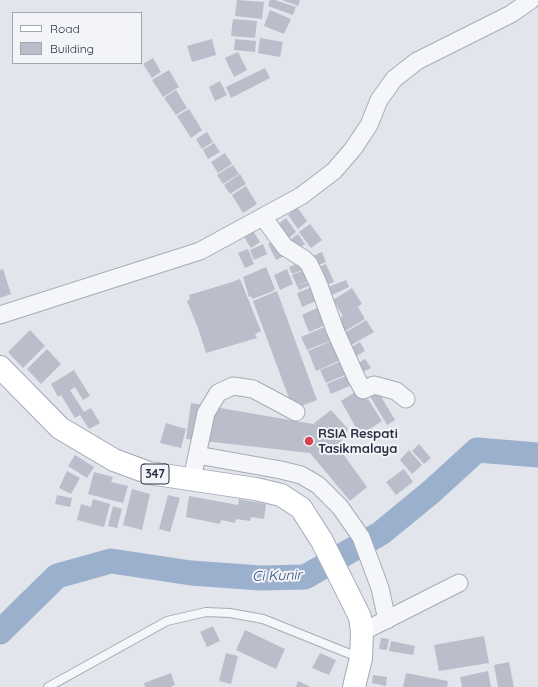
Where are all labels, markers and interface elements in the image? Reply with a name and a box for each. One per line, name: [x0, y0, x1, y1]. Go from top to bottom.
legend: [12, 12, 142, 64]
text: Road: [50, 21, 80, 36]
text: Building: [50, 41, 94, 56]
place label: RSIA Respati Tasikmalaya: [318, 426, 398, 457]
marker: RSIA Respati Tasikmalaya: [303, 435, 315, 447]
road number: 347: [141, 464, 169, 484]
water label: Ci Kunir: [252, 567, 302, 585]

